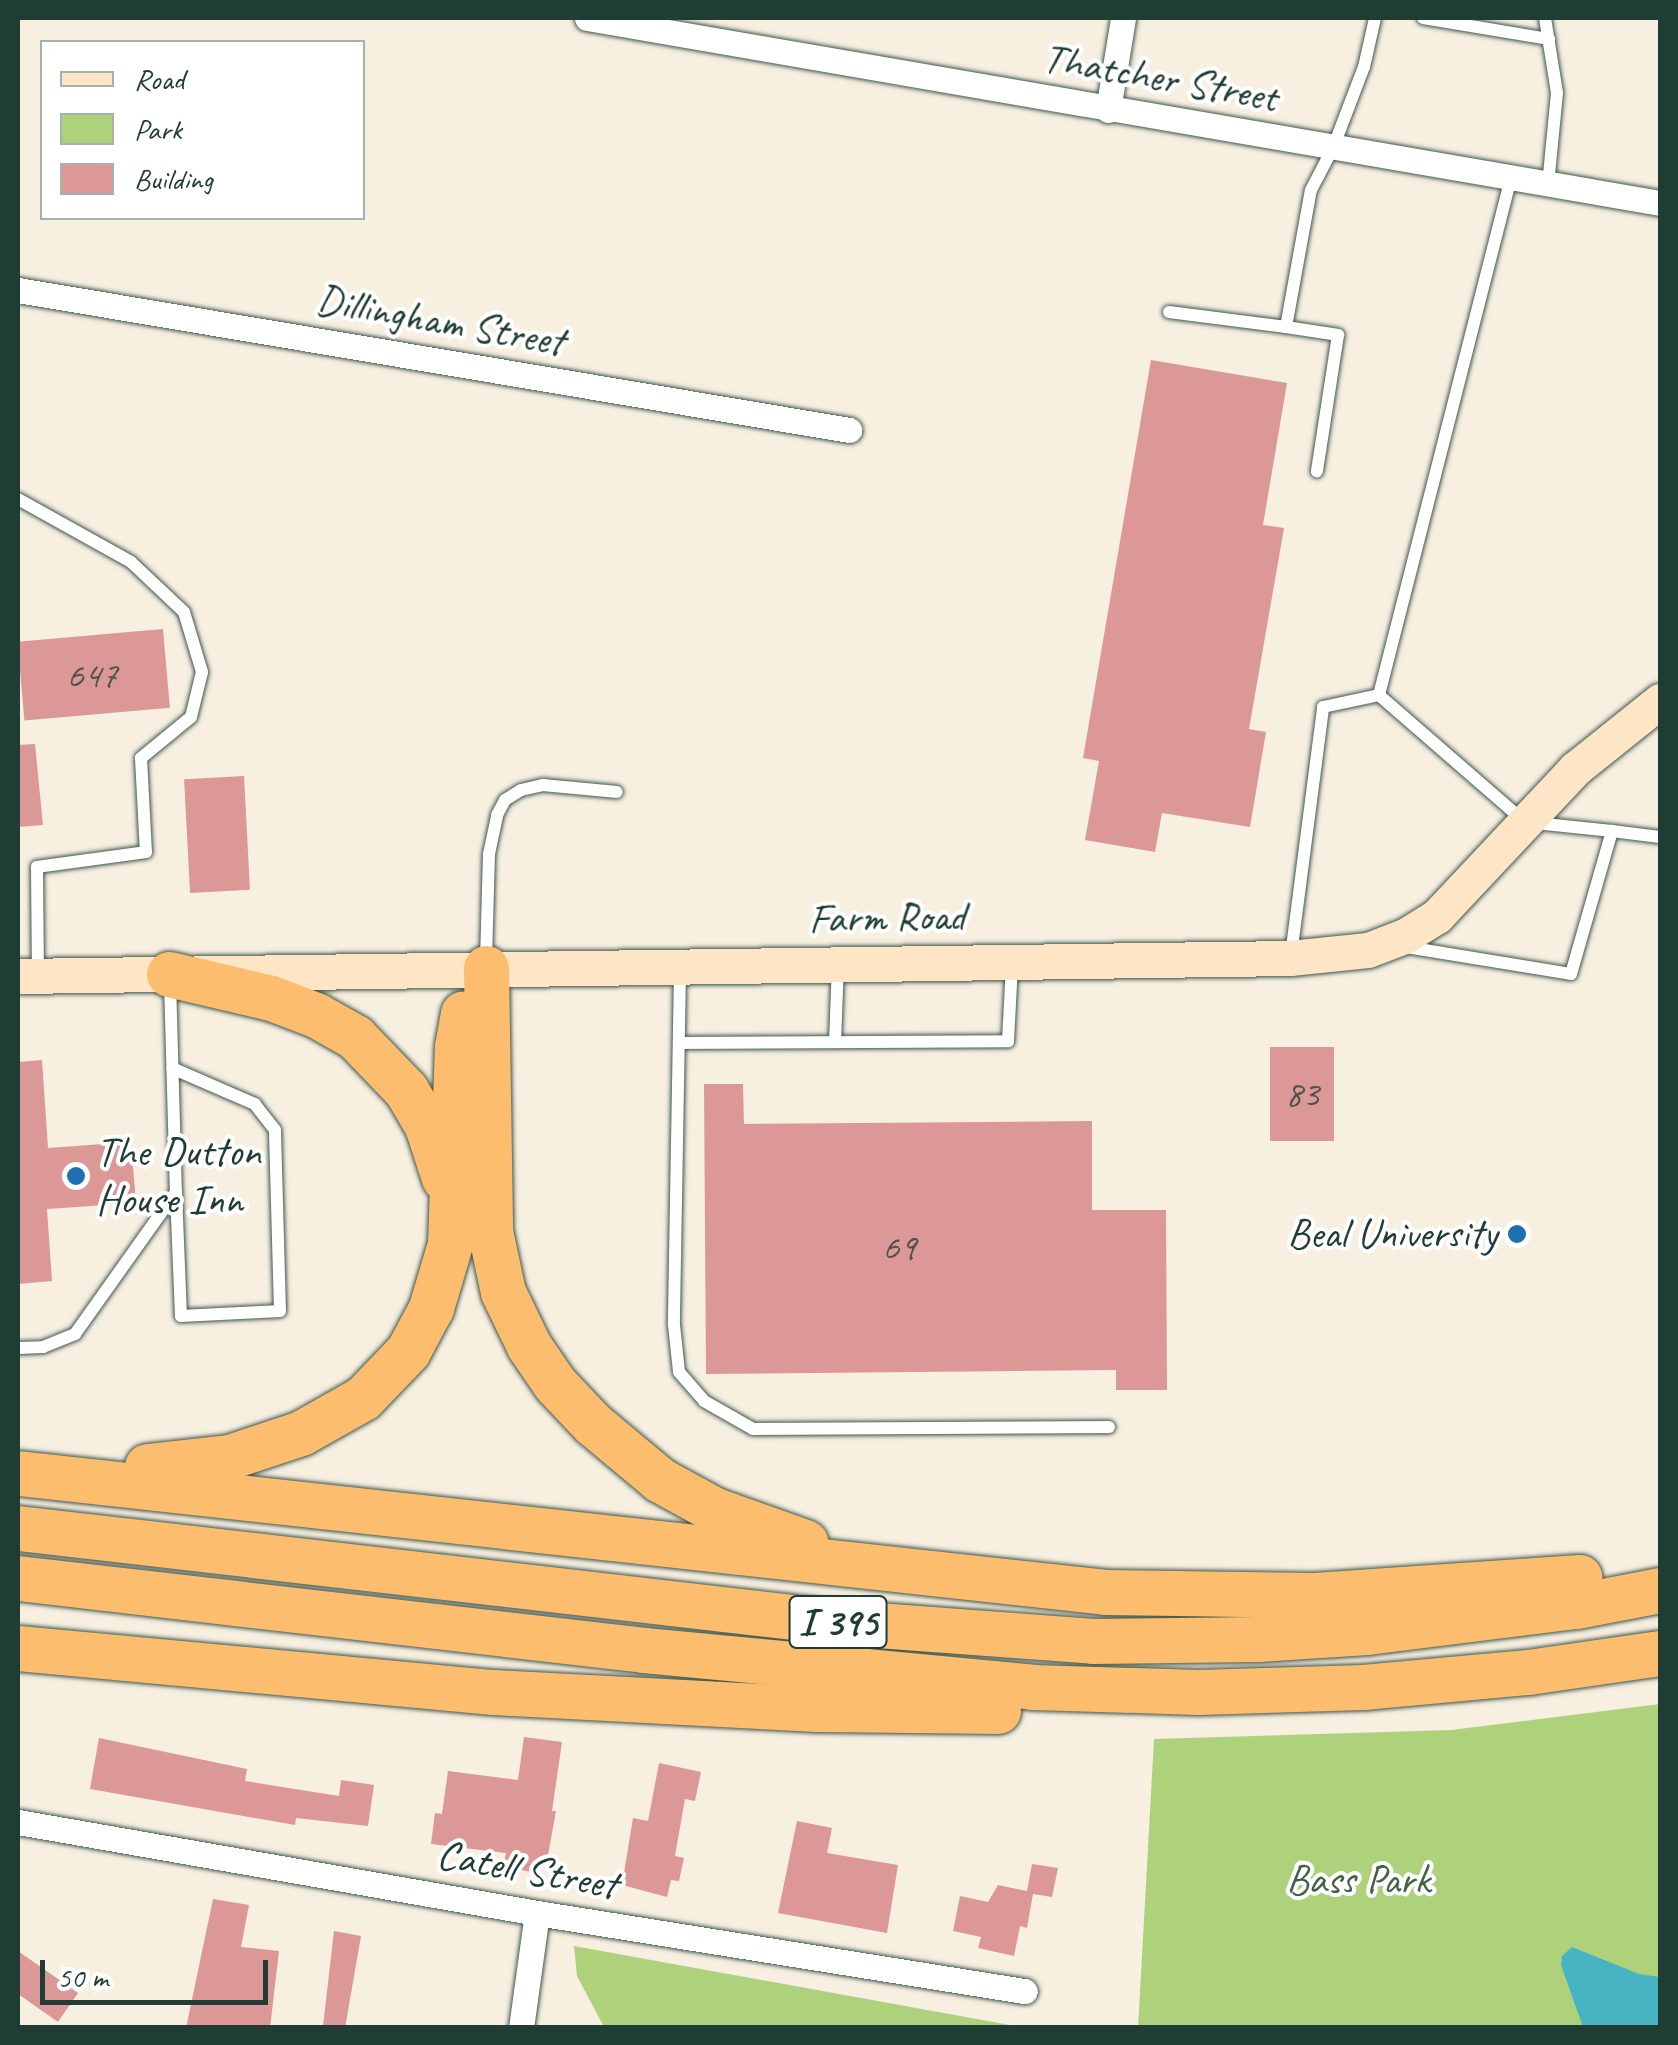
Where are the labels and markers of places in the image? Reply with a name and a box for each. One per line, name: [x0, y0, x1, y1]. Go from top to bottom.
place label: The Dutton House Inn: [96, 1127, 261, 1226]
marker: The Dutton House Inn: [65, 1165, 87, 1187]
place label: Beal University: [1287, 1209, 1497, 1259]
marker: Beal University: [1506, 1223, 1528, 1245]

